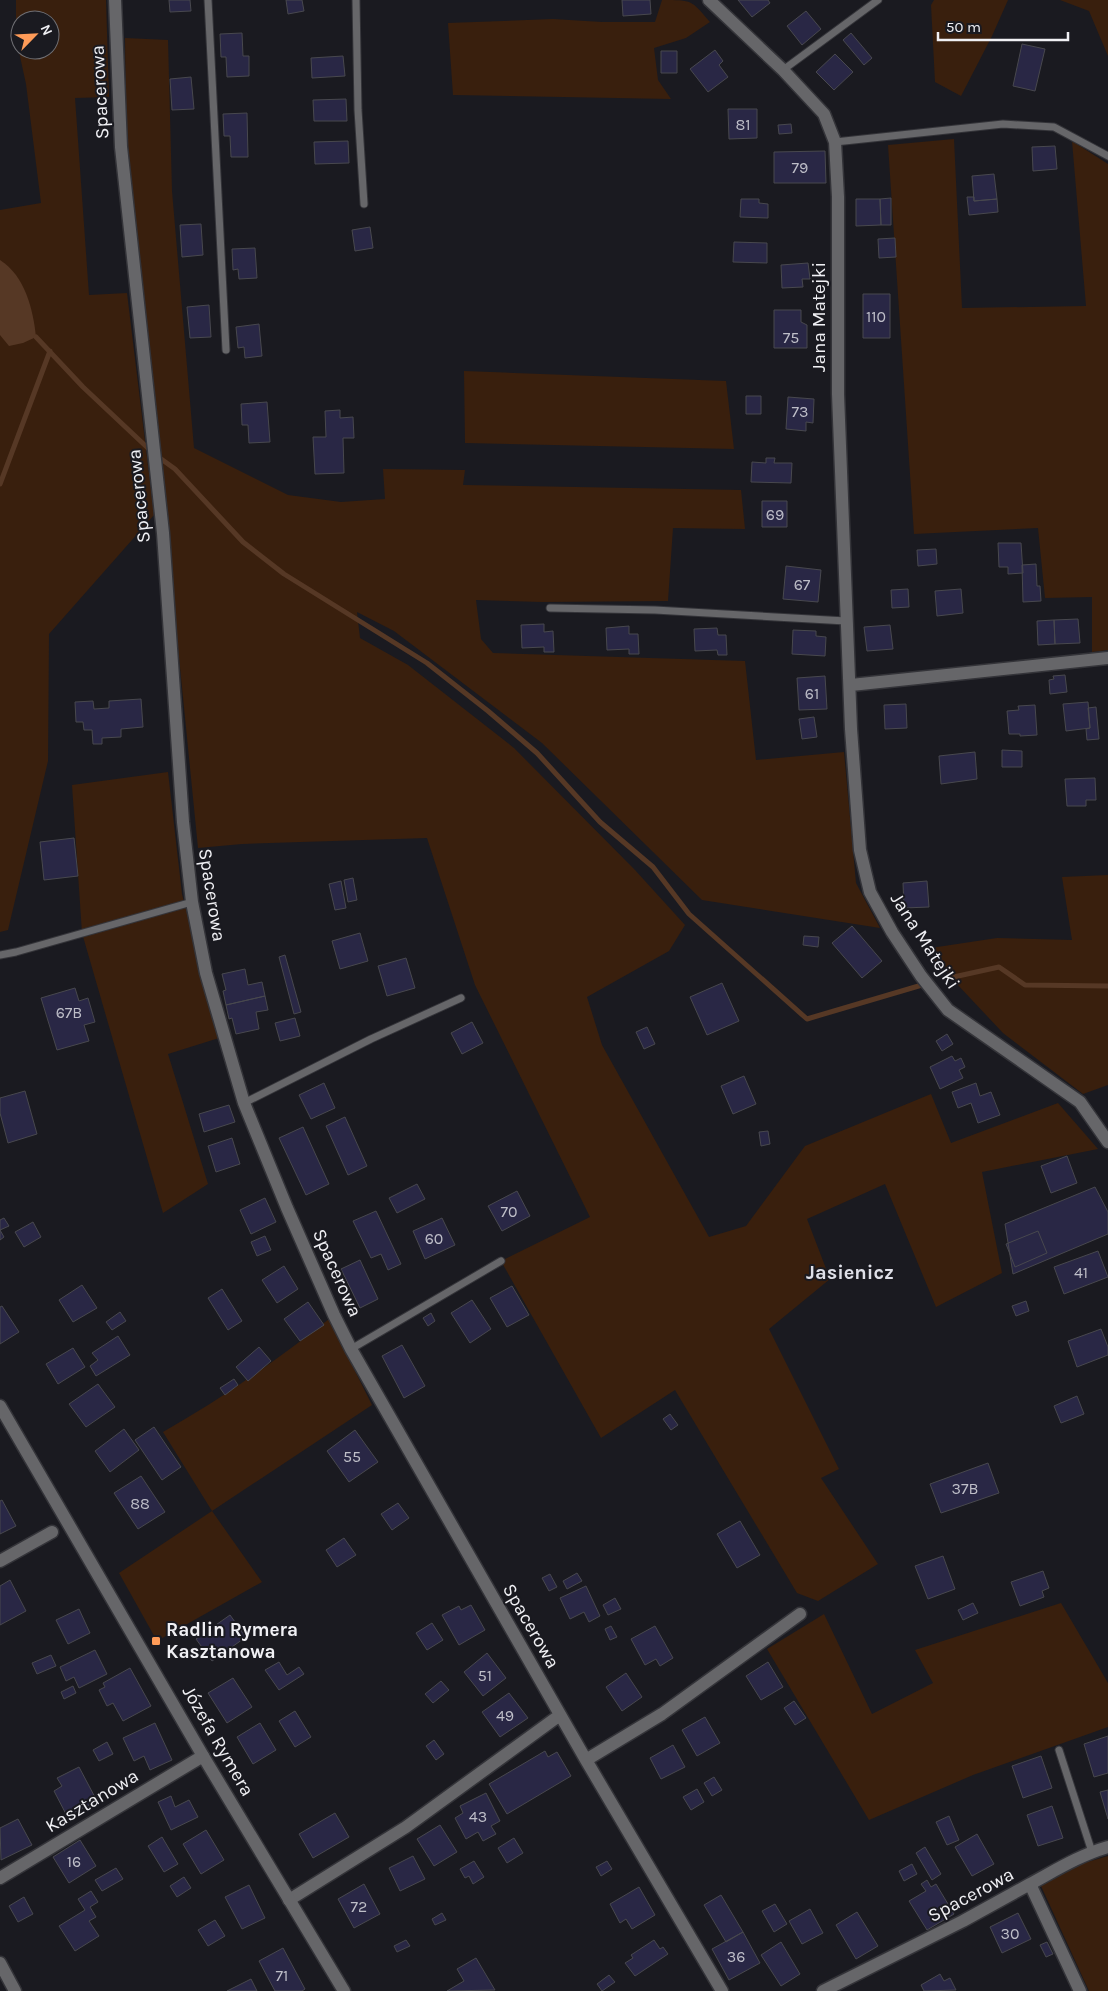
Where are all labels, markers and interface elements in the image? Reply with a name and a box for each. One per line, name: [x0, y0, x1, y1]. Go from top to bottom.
north arrow: [10, 10, 60, 60]
scale bar: [938, 10, 1068, 42]
text: 50 m: [946, 18, 981, 36]
text: N: [37, 22, 56, 38]
street label: Spacerowa: [87, 44, 113, 140]
house number: 81: [735, 115, 751, 134]
house number: 79: [792, 158, 808, 177]
street label: Jana Matejki: [808, 262, 830, 372]
house number: 110: [866, 307, 886, 326]
house number: 75: [783, 328, 799, 347]
house number: 73: [792, 402, 808, 421]
street label: Spacerowa: [123, 448, 155, 544]
house number: 69: [766, 505, 784, 524]
house number: 67: [794, 575, 811, 594]
house number: 61: [805, 684, 819, 703]
street label: Spacerowa: [194, 847, 230, 943]
street label: Jana Matejki: [886, 889, 964, 993]
house number: 67B: [56, 1003, 82, 1022]
house number: 70: [500, 1202, 518, 1221]
street label: Spacerowa: [308, 1226, 366, 1320]
house number: 60: [425, 1229, 443, 1248]
district label: Jasienicz: [806, 1261, 894, 1284]
house number: 41: [1074, 1263, 1088, 1282]
house number: 55: [343, 1447, 361, 1466]
house number: 37B: [952, 1479, 978, 1498]
house number: 88: [130, 1494, 150, 1513]
street label: Spacerowa: [498, 1580, 564, 1672]
place label: Radlin Rymera Kasztanowa: [166, 1619, 298, 1663]
marker: Radlin Rymera Kasztanowa: [150, 1635, 162, 1647]
house number: 51: [478, 1666, 492, 1685]
street label: Józefa Rymera: [178, 1682, 258, 1800]
house number: 49: [496, 1706, 514, 1725]
street label: Kasztanowa: [41, 1765, 143, 1837]
house number: 43: [469, 1807, 487, 1826]
house number: 16: [67, 1852, 81, 1871]
street label: Spacerowa: [924, 1863, 1018, 1927]
house number: 72: [351, 1897, 367, 1916]
house number: 30: [1001, 1924, 1019, 1943]
house number: 36: [727, 1947, 745, 1966]
house number: 71: [276, 1966, 288, 1985]

